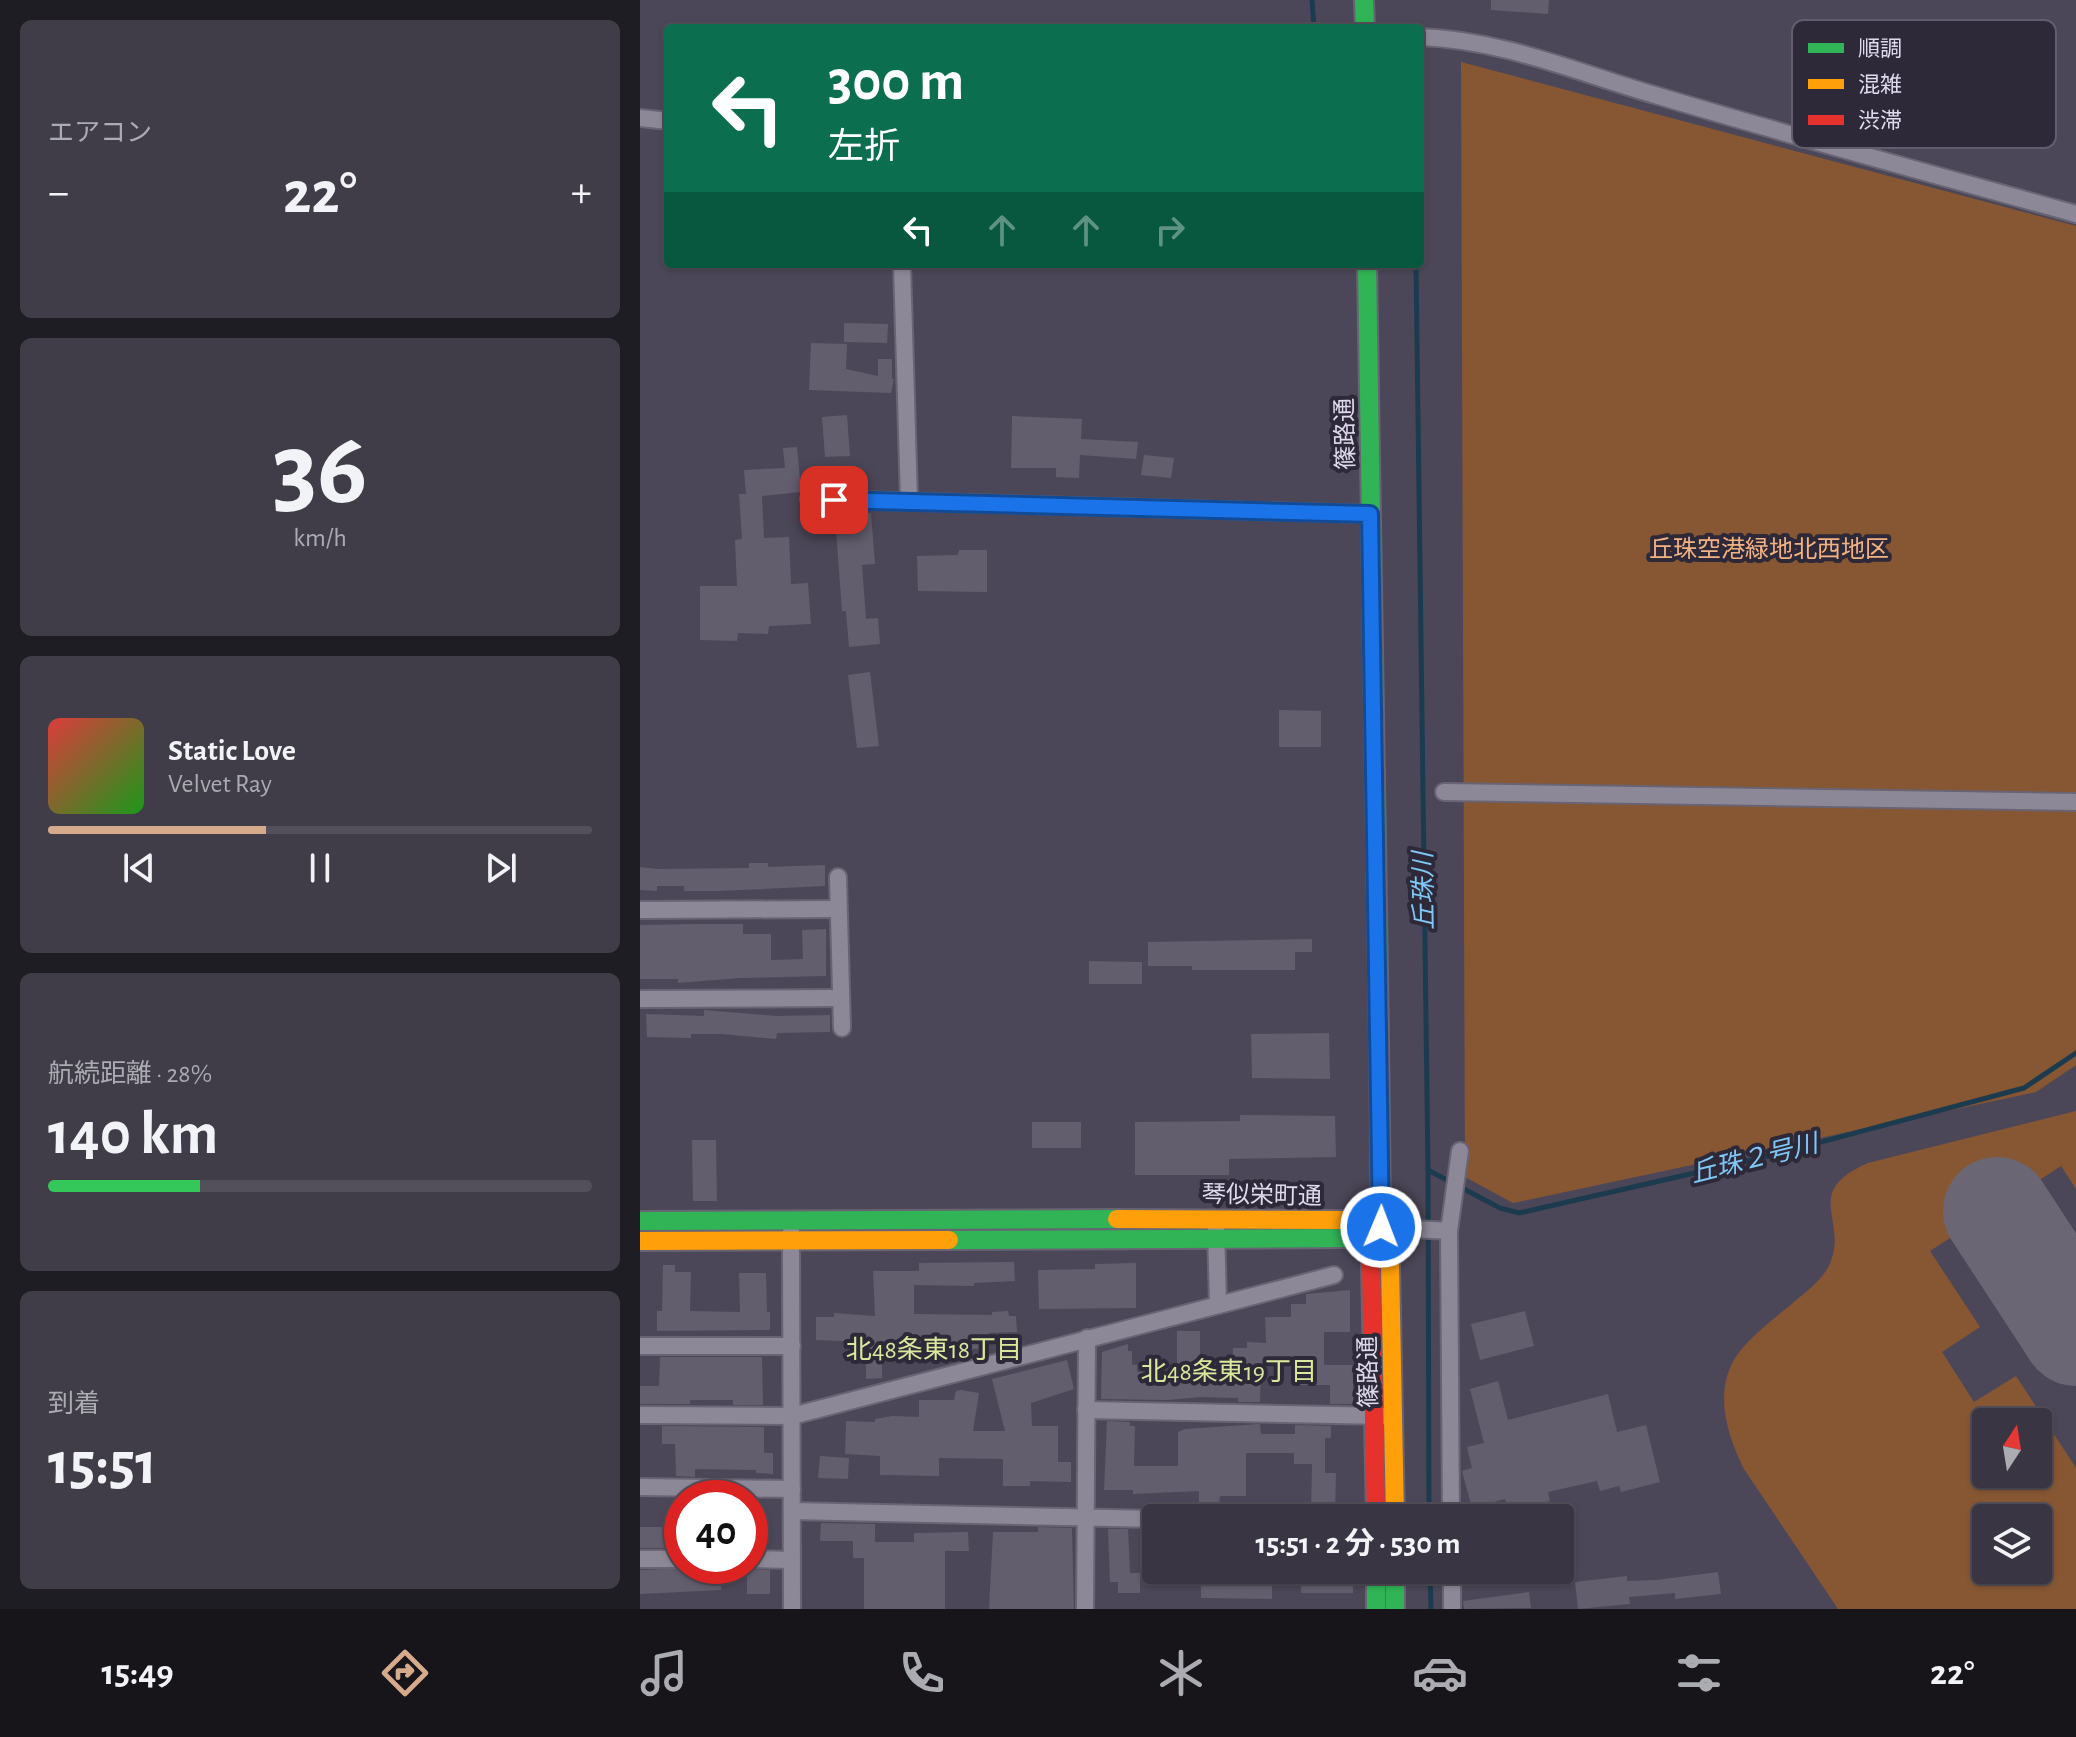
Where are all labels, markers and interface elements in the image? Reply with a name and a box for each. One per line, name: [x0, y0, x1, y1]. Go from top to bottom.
legend: [1792, 20, 2056, 148]
text: 順調: [1858, 38, 1902, 60]
text: 300 m: [828, 54, 964, 110]
icon: left: [696, 56, 800, 160]
text: 混雑: [1858, 73, 1902, 96]
text: 渋滞: [1858, 109, 1902, 132]
text: エアコン: [48, 120, 152, 146]
text: 左折: [828, 129, 900, 165]
text: 22°: [283, 164, 357, 224]
text: −: [48, 171, 69, 215]
text: +: [571, 171, 592, 215]
icon: left: [896, 208, 940, 252]
icon: ahead: [980, 208, 1024, 252]
icon: ahead: [1064, 208, 1108, 252]
icon: right: [1148, 208, 1192, 252]
street label: 篠路通: [1331, 398, 1359, 470]
text: 36: [272, 419, 368, 523]
pin: [800, 466, 868, 534]
icon: arrive: [812, 478, 856, 522]
text: km/h: [293, 525, 347, 551]
park label: 丘珠空港緑地北西地区: [1649, 536, 1889, 562]
text: Static Love: [168, 736, 296, 766]
text: Velvet Ray: [168, 771, 272, 797]
icon: previous: [117, 846, 161, 890]
icon: pause: [298, 846, 342, 890]
icon: next: [479, 846, 523, 890]
water label: 丘珠川: [1409, 849, 1438, 930]
text: 航続距離 · 28%: [48, 1061, 212, 1087]
text: 140 km: [48, 1105, 218, 1165]
water label: 丘珠２号川: [1688, 1129, 1823, 1187]
street label: 琴似栄町通: [1202, 1182, 1322, 1209]
position arrow: [1339, 1185, 1423, 1269]
district label: 北48条東18丁目: [846, 1335, 1022, 1363]
street label: 篠路通: [1354, 1336, 1382, 1408]
district label: 北48条東19丁目: [1141, 1357, 1317, 1385]
text: 到着: [48, 1391, 100, 1417]
north arrow: [1972, 1408, 2052, 1488]
map controls: [1972, 1408, 2052, 1584]
text: 15:51: [48, 1435, 157, 1495]
speed limit sign: 40: [664, 1480, 768, 1584]
button: layers: [1972, 1504, 2052, 1584]
text: 15:51 · 2 分 · 530 m: [1255, 1529, 1461, 1559]
icon: directions: [377, 1645, 433, 1701]
icon: music: [636, 1645, 692, 1701]
icon: phone: [894, 1645, 950, 1701]
icon: climate: [1153, 1645, 1209, 1701]
icon: car: [1412, 1645, 1468, 1701]
icon: filters: [1671, 1645, 1727, 1701]
text: 15:49: [101, 1655, 174, 1691]
text: 22°: [1930, 1655, 1975, 1691]

